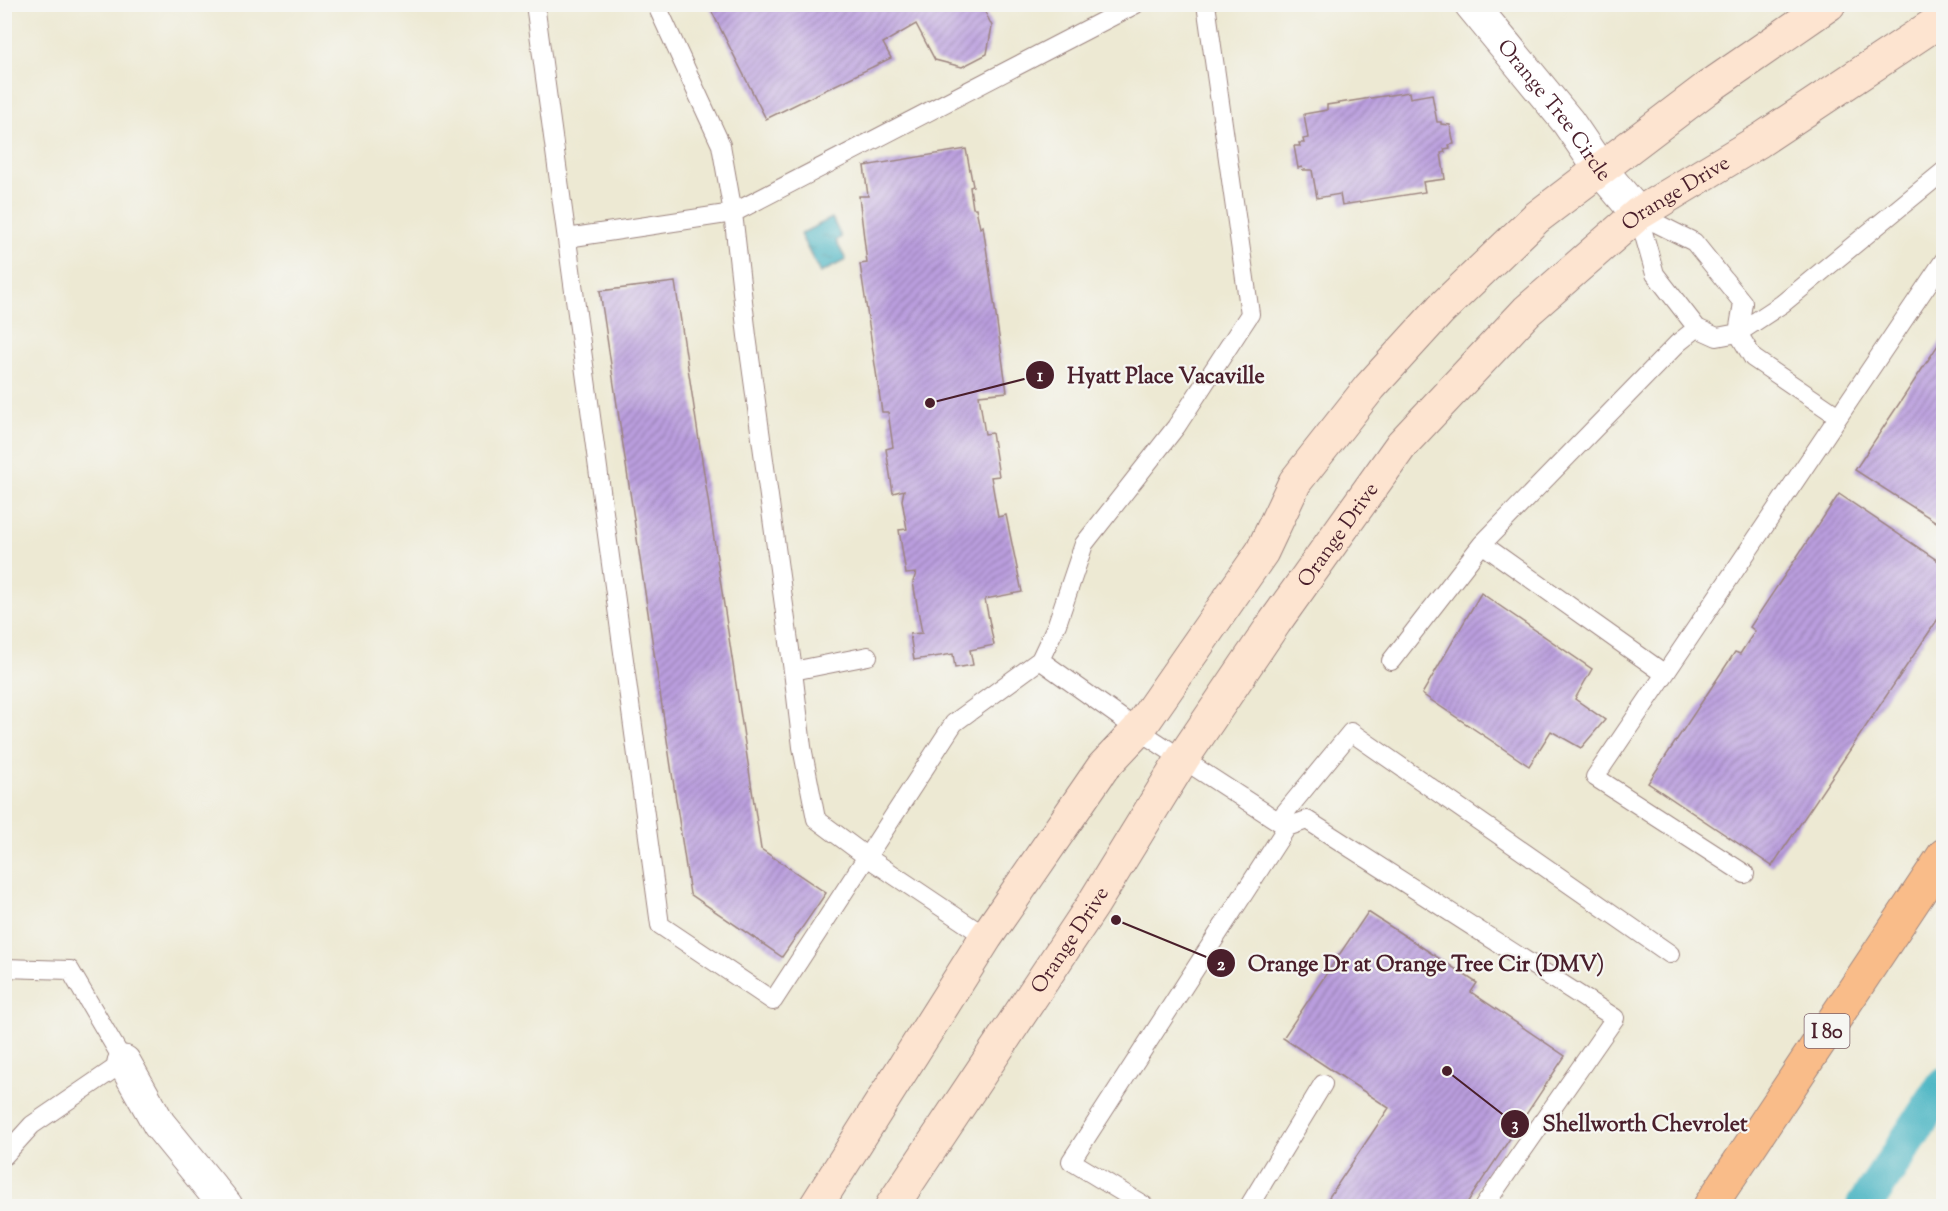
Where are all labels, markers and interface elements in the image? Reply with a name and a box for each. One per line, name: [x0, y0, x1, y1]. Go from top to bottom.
street label: Orange Tree Circle: [1489, 34, 1617, 189]
street label: Orange Drive: [1616, 149, 1736, 239]
callout: Hyatt Place Vacaville: [1025, 355, 1277, 395]
text: Hyatt Place Vacaville: [1067, 362, 1265, 394]
text: 1: [1037, 364, 1044, 390]
street label: Orange Drive: [1291, 477, 1387, 594]
street label: Orange Drive: [1025, 881, 1117, 1000]
callout: Orange Dr at Orange Tree Cir (DMV): [1206, 943, 1617, 983]
text: Orange Dr at Orange Tree Cir (DMV): [1248, 950, 1604, 982]
text: 2: [1217, 953, 1226, 979]
road number: I 80: [1804, 1014, 1850, 1048]
callout: Shellworth Chevrolet: [1500, 1104, 1759, 1144]
text: Shellworth Chevrolet: [1543, 1110, 1748, 1142]
text: 3: [1511, 1113, 1519, 1139]

